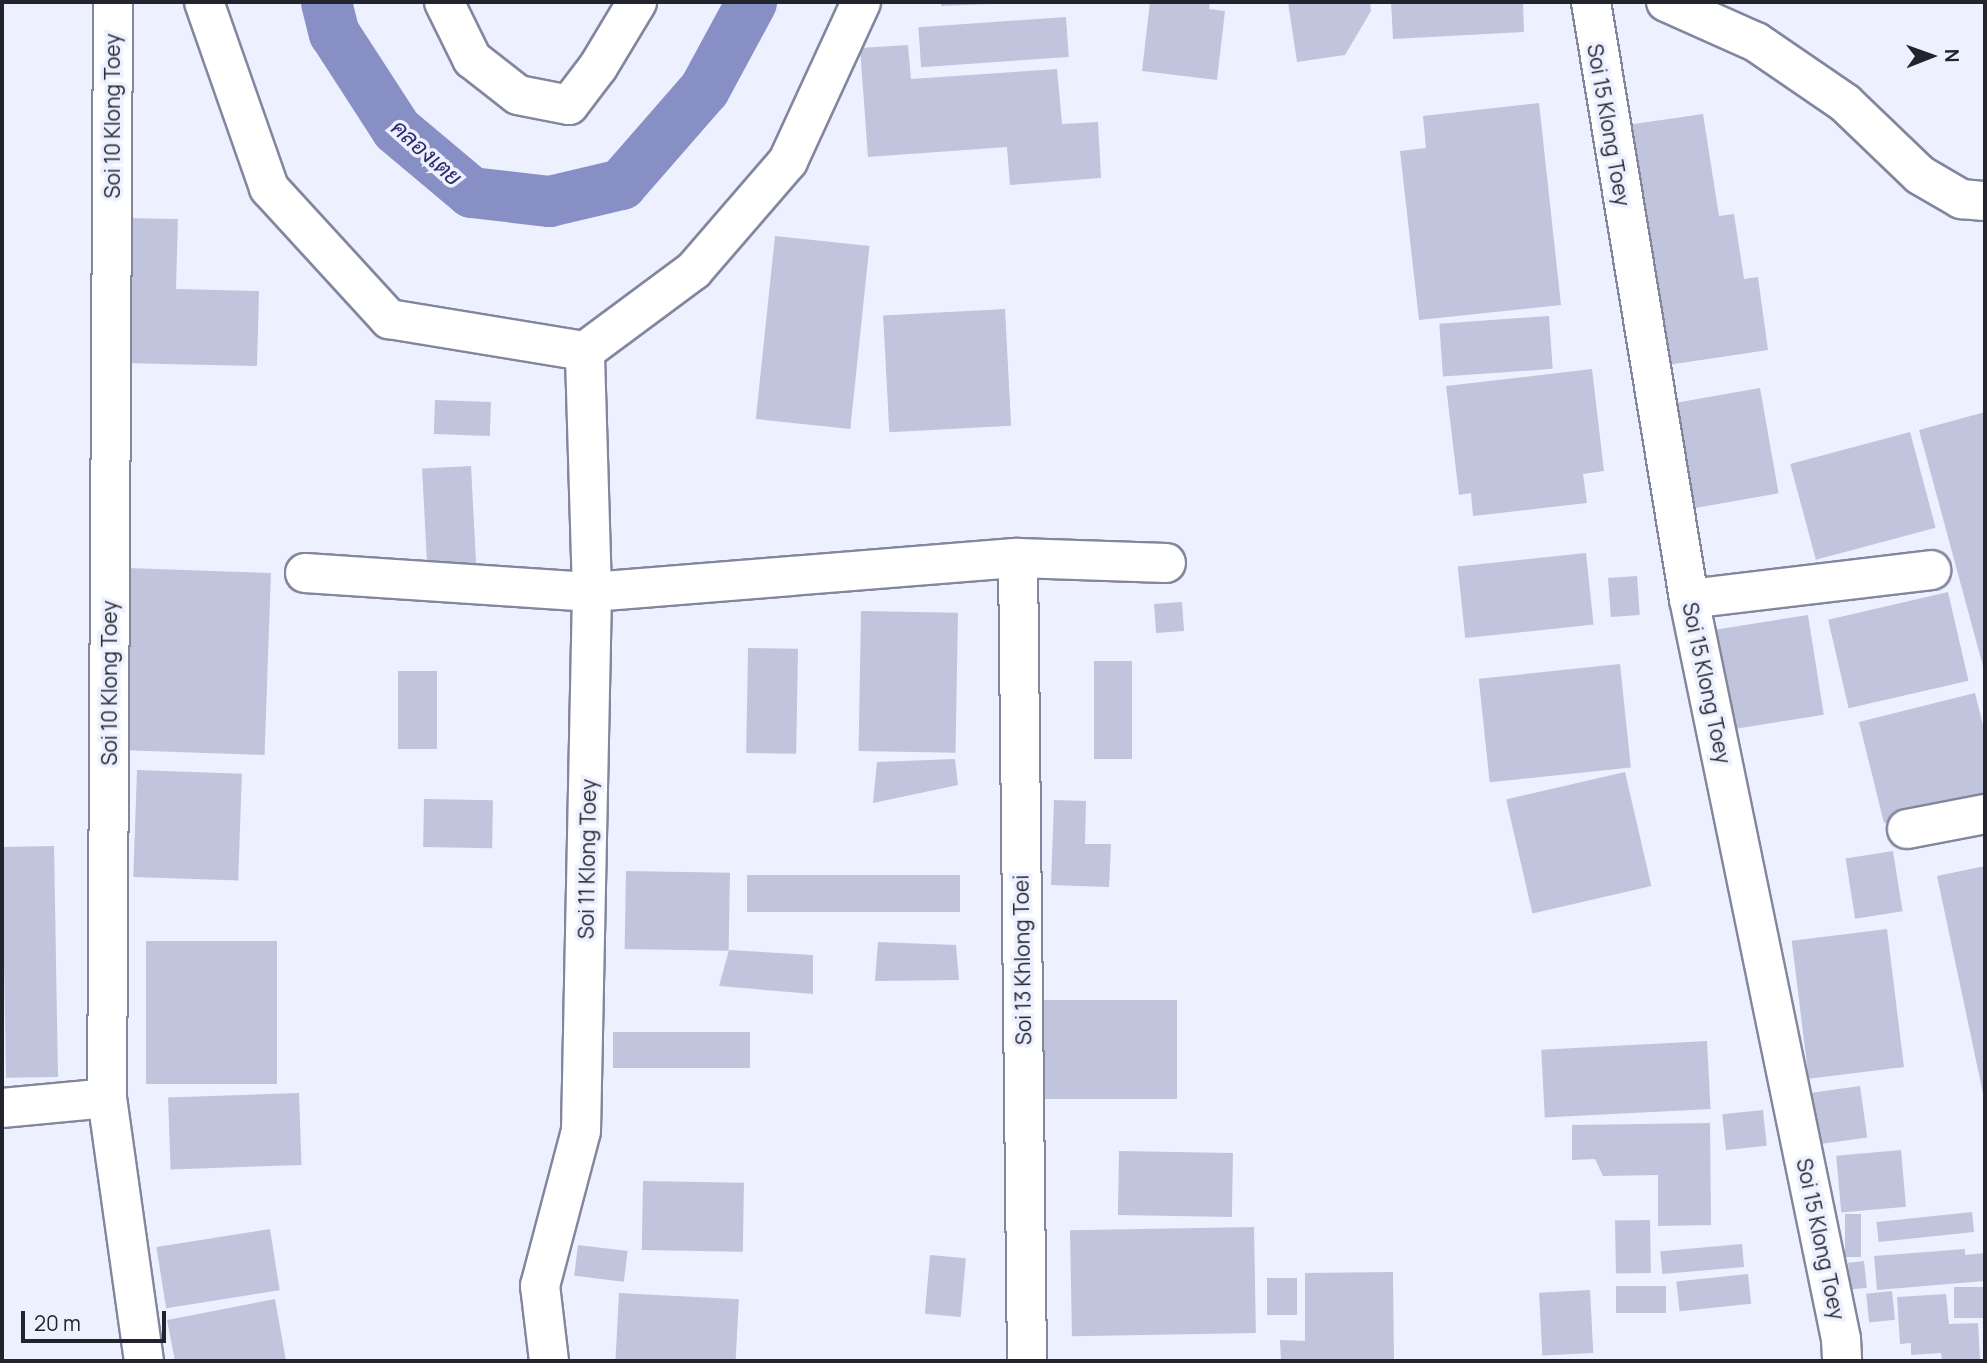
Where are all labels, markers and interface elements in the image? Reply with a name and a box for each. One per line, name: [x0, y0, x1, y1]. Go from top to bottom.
north arrow: [1896, 21, 1966, 91]
street label: Soi 10 Klong Toey: [99, 34, 125, 198]
street label: Soi 15 Klong Toey: [1582, 42, 1636, 208]
text: N: [1939, 49, 1965, 63]
water label: คลองเตย: [386, 113, 468, 191]
street label: Soi 15 Klong Toey: [1678, 600, 1736, 766]
street label: Soi 10 Klong Toey: [96, 601, 122, 765]
street label: Soi 11 Klong Toey: [573, 779, 601, 939]
street label: Soi 13 Khlong Toei: [1008, 875, 1036, 1045]
street label: Soi 15 Klong Toey: [1792, 1156, 1850, 1322]
scale bar: [24, 1296, 170, 1340]
text: 20 m: [34, 1309, 81, 1337]

